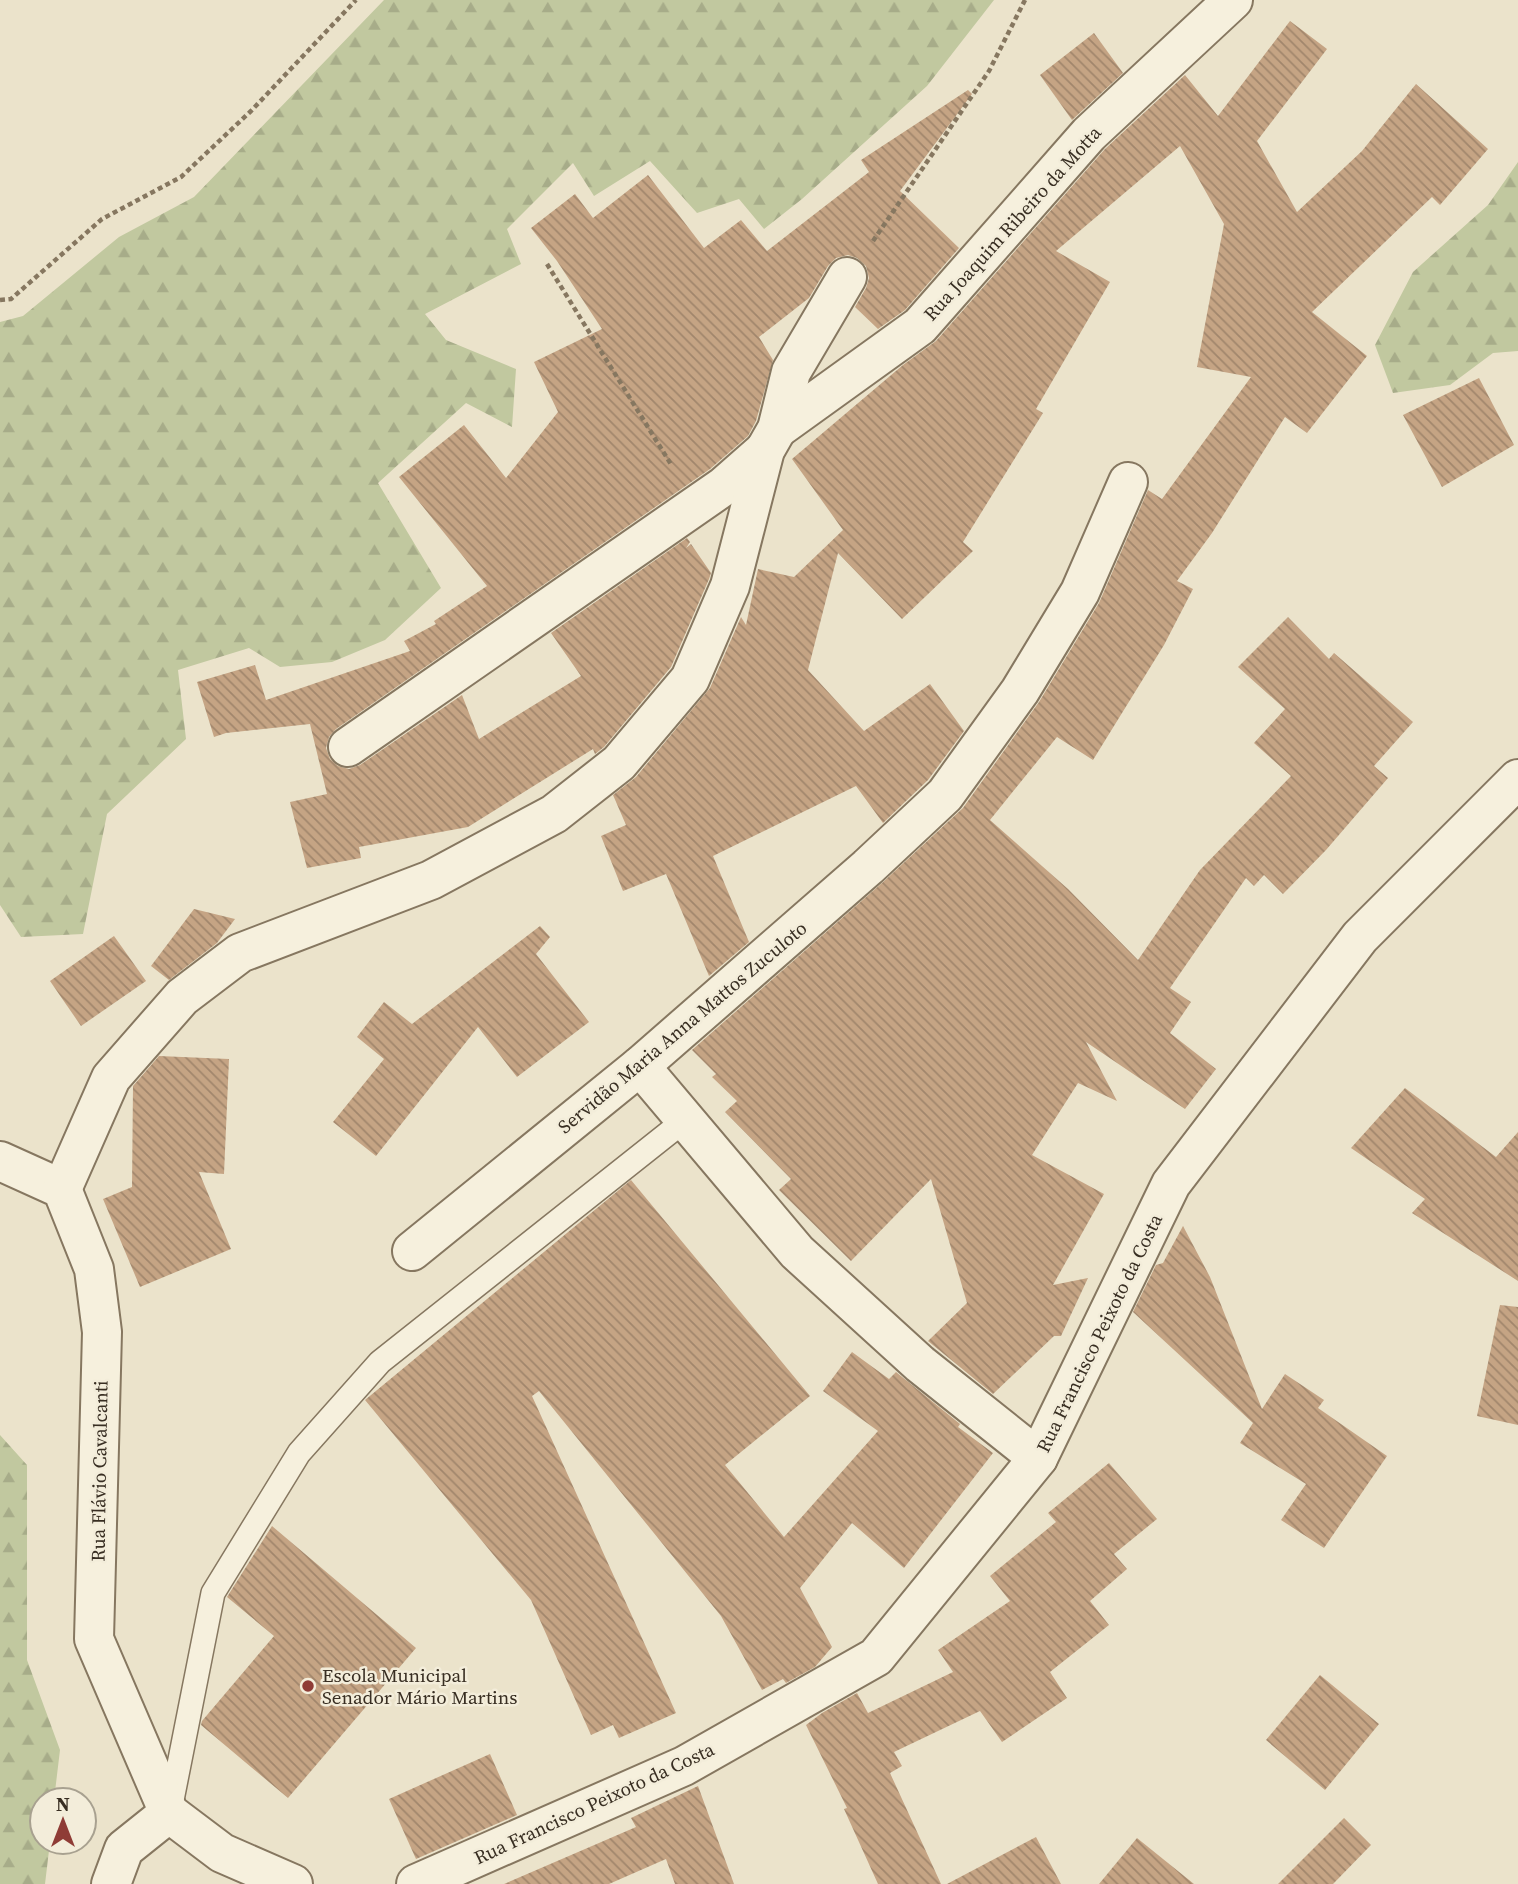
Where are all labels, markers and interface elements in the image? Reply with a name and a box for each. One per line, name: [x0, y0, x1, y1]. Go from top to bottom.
street label: Rua Joaquim Ribeiro da Motta: [917, 120, 1107, 326]
street label: Servidão Maria Anna Mattos Zuculoto: [552, 915, 812, 1139]
street label: Rua Francisco Peixoto da Costa: [1030, 1209, 1168, 1457]
street label: Rua Flávio Cavalcanti: [84, 1380, 114, 1562]
place label: Escola Municipal Senador Mário Martins: [322, 1662, 518, 1710]
marker: Escola Municipal Senador Mário Martins: [300, 1678, 316, 1694]
street label: Rua Francisco Peixoto da Costa: [470, 1736, 719, 1870]
north arrow: [28, 1786, 98, 1856]
text: N: [56, 1791, 70, 1817]

